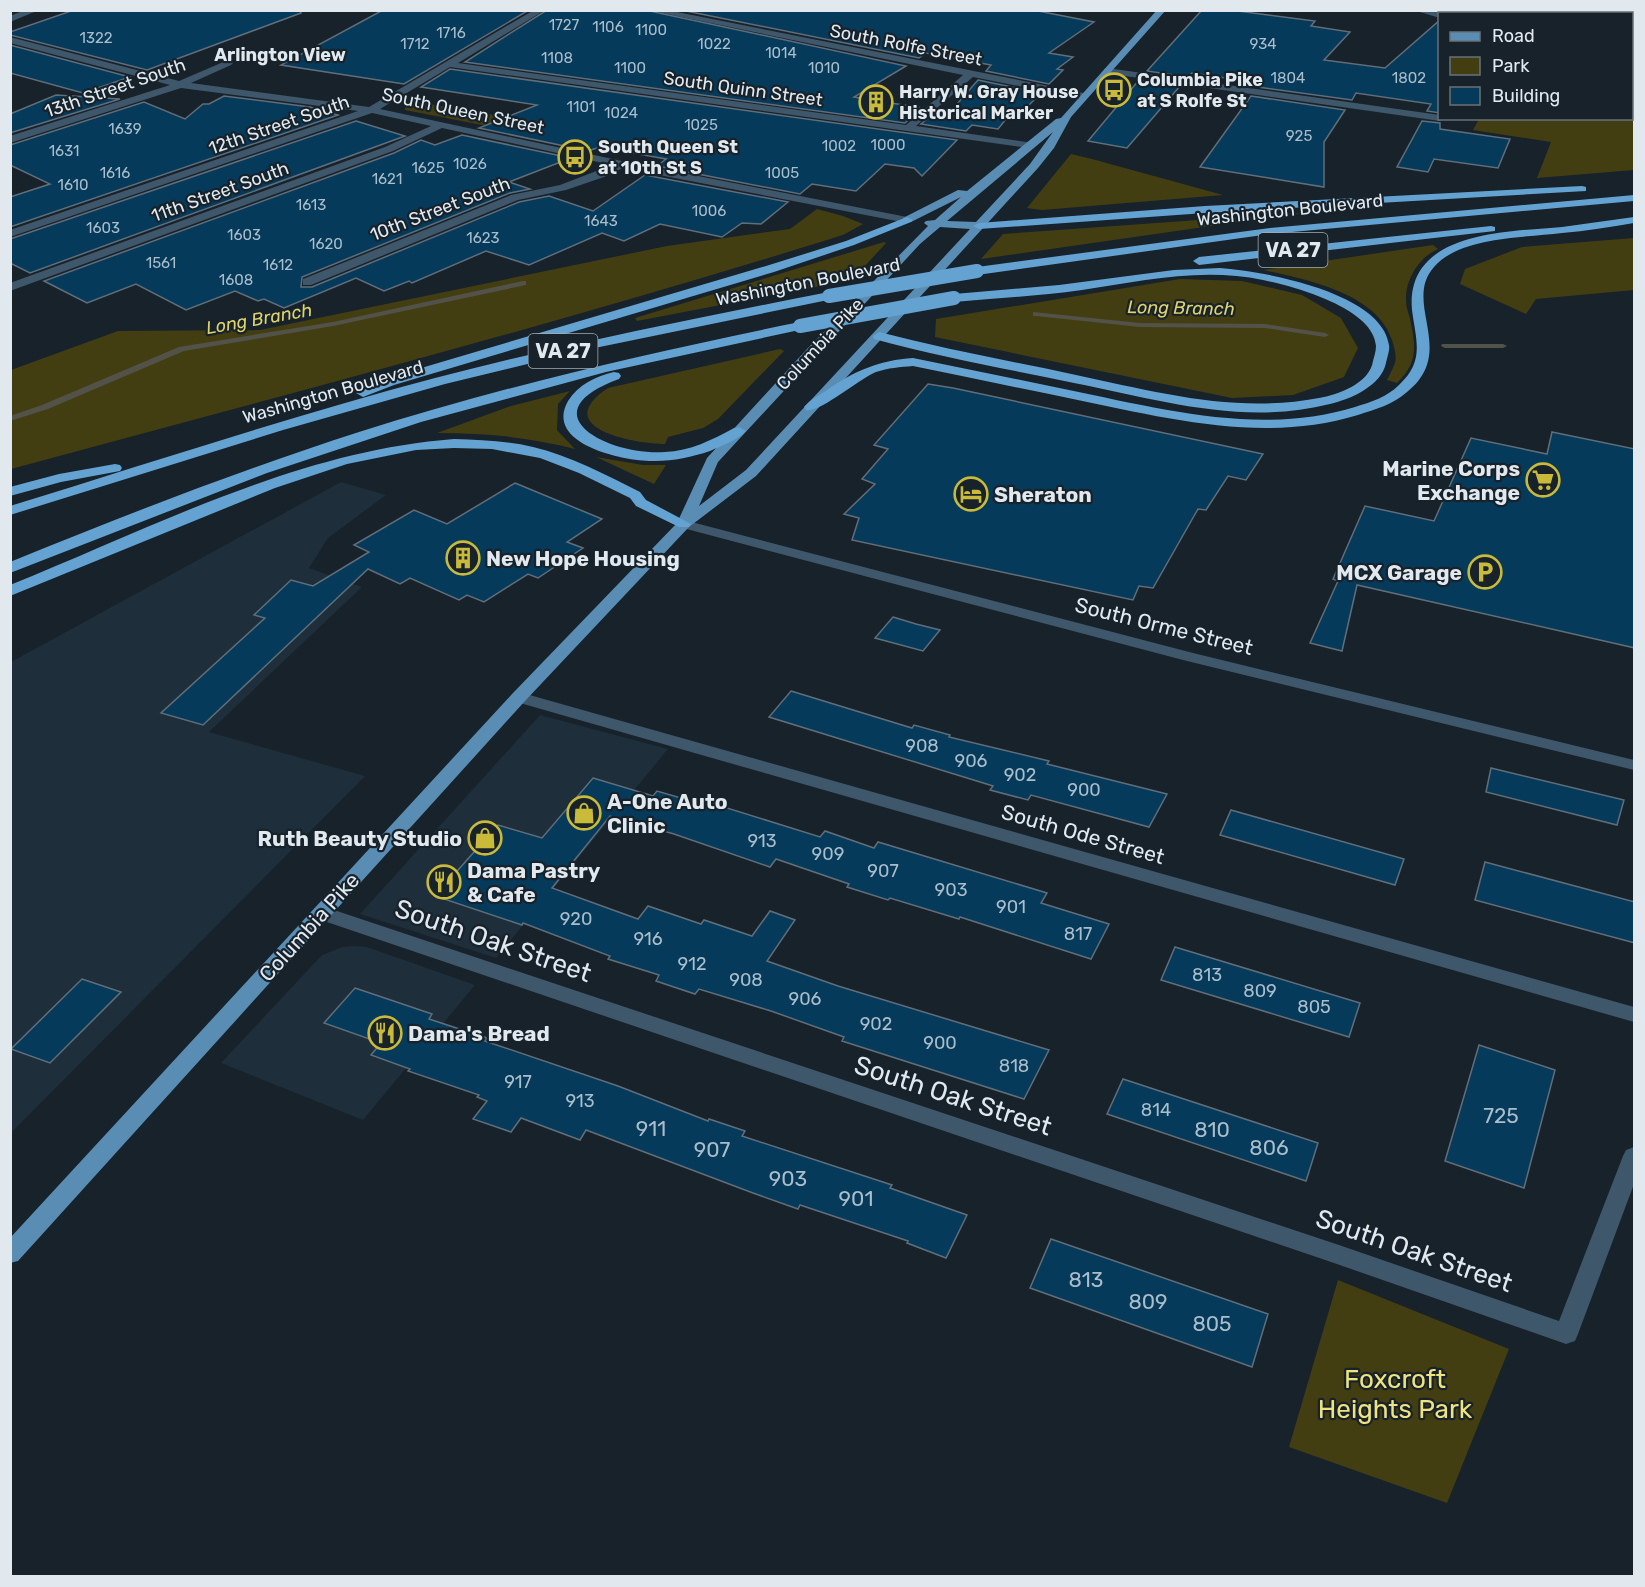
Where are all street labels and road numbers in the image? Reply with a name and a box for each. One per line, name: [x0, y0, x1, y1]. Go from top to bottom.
street label: South Rolfe Street: [828, 19, 984, 71]
street label: 13th Street South: [42, 54, 188, 122]
street label: South Quinn Street: [662, 67, 824, 111]
street label: South Queen Street: [380, 83, 546, 139]
street label: 12th Street South: [206, 91, 352, 159]
street label: 11th Street South: [148, 157, 292, 227]
street label: 10th Street South: [367, 172, 513, 246]
street label: Washington Boulevard: [1196, 189, 1384, 231]
road number: VA 27: [1258, 233, 1328, 267]
street label: Washington Boulevard: [714, 253, 902, 311]
street label: Columbia Pike: [772, 293, 868, 395]
road number: VA 27: [528, 334, 598, 368]
street label: Washington Boulevard: [240, 356, 426, 428]
street label: South Orme Street: [1072, 592, 1256, 660]
street label: South Ode Street: [999, 799, 1167, 869]
street label: Columbia Pike: [254, 868, 364, 986]
street label: South Oak Street: [391, 893, 595, 989]
street label: South Oak Street: [850, 1049, 1056, 1143]
street label: South Oak Street: [1312, 1203, 1516, 1299]

